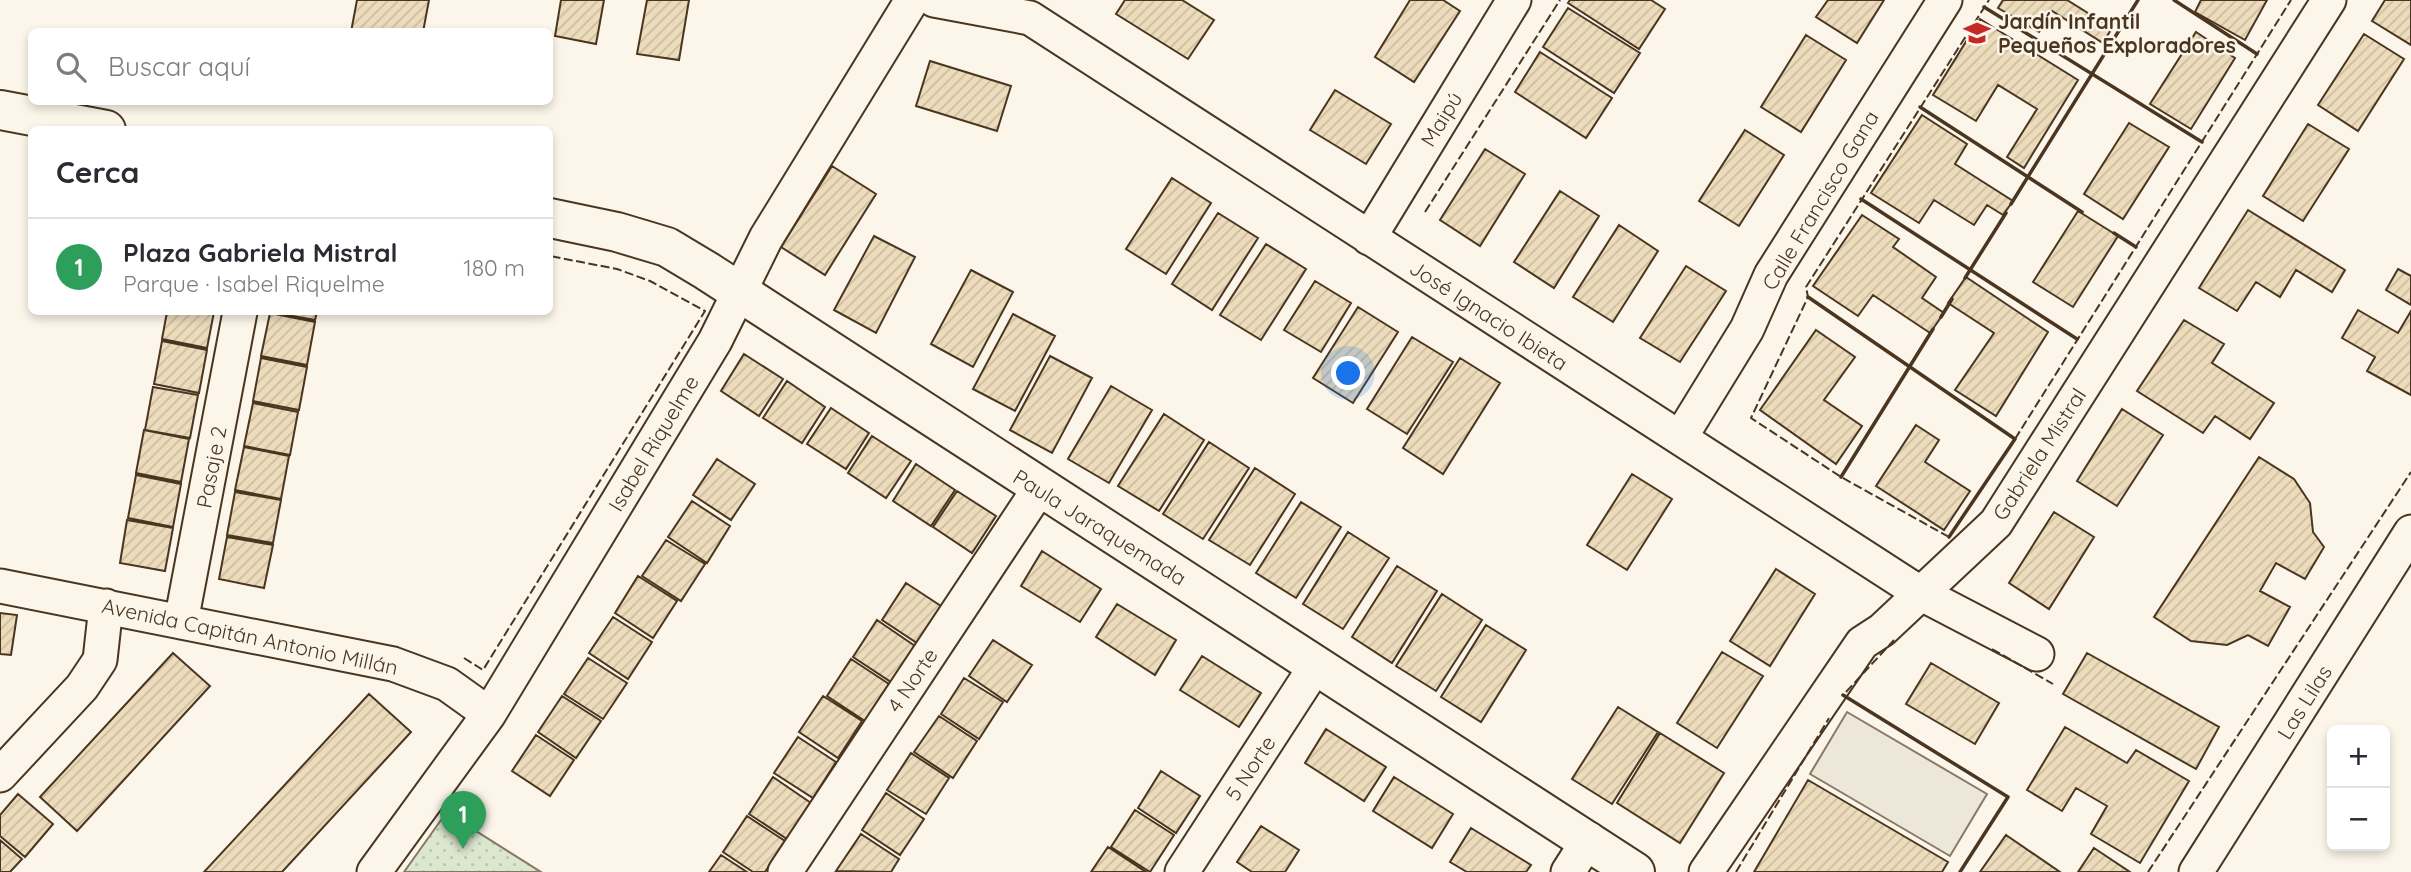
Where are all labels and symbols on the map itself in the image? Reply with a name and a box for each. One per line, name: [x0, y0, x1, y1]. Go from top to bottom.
place label: Jardín Infantil Pequeños Exploradores: [1998, 8, 2236, 58]
school or university icon: Jardín Infantil Pequeños Exploradores: [1962, 18, 1992, 48]
street label: Maipú: [1415, 87, 1467, 151]
street label: Calle Francisco Gana: [1756, 105, 1884, 295]
street label: José Ignacio Ibieta: [1405, 254, 1573, 376]
your location: [1331, 356, 1365, 390]
street label: Isabel Riquelme: [602, 370, 704, 516]
street label: Gabriela Mistral: [1987, 383, 2091, 525]
street label: Pasaje 2: [190, 424, 232, 510]
street label: Paula Jaraquemada: [1009, 463, 1191, 591]
street label: Avenida Capitán Antonio Millán: [100, 592, 400, 680]
street label: 4 Norte: [881, 643, 943, 717]
street label: Las Lilas: [2271, 660, 2337, 744]
street label: 5 Norte: [1219, 731, 1281, 805]
pin: 1: [440, 791, 486, 849]

